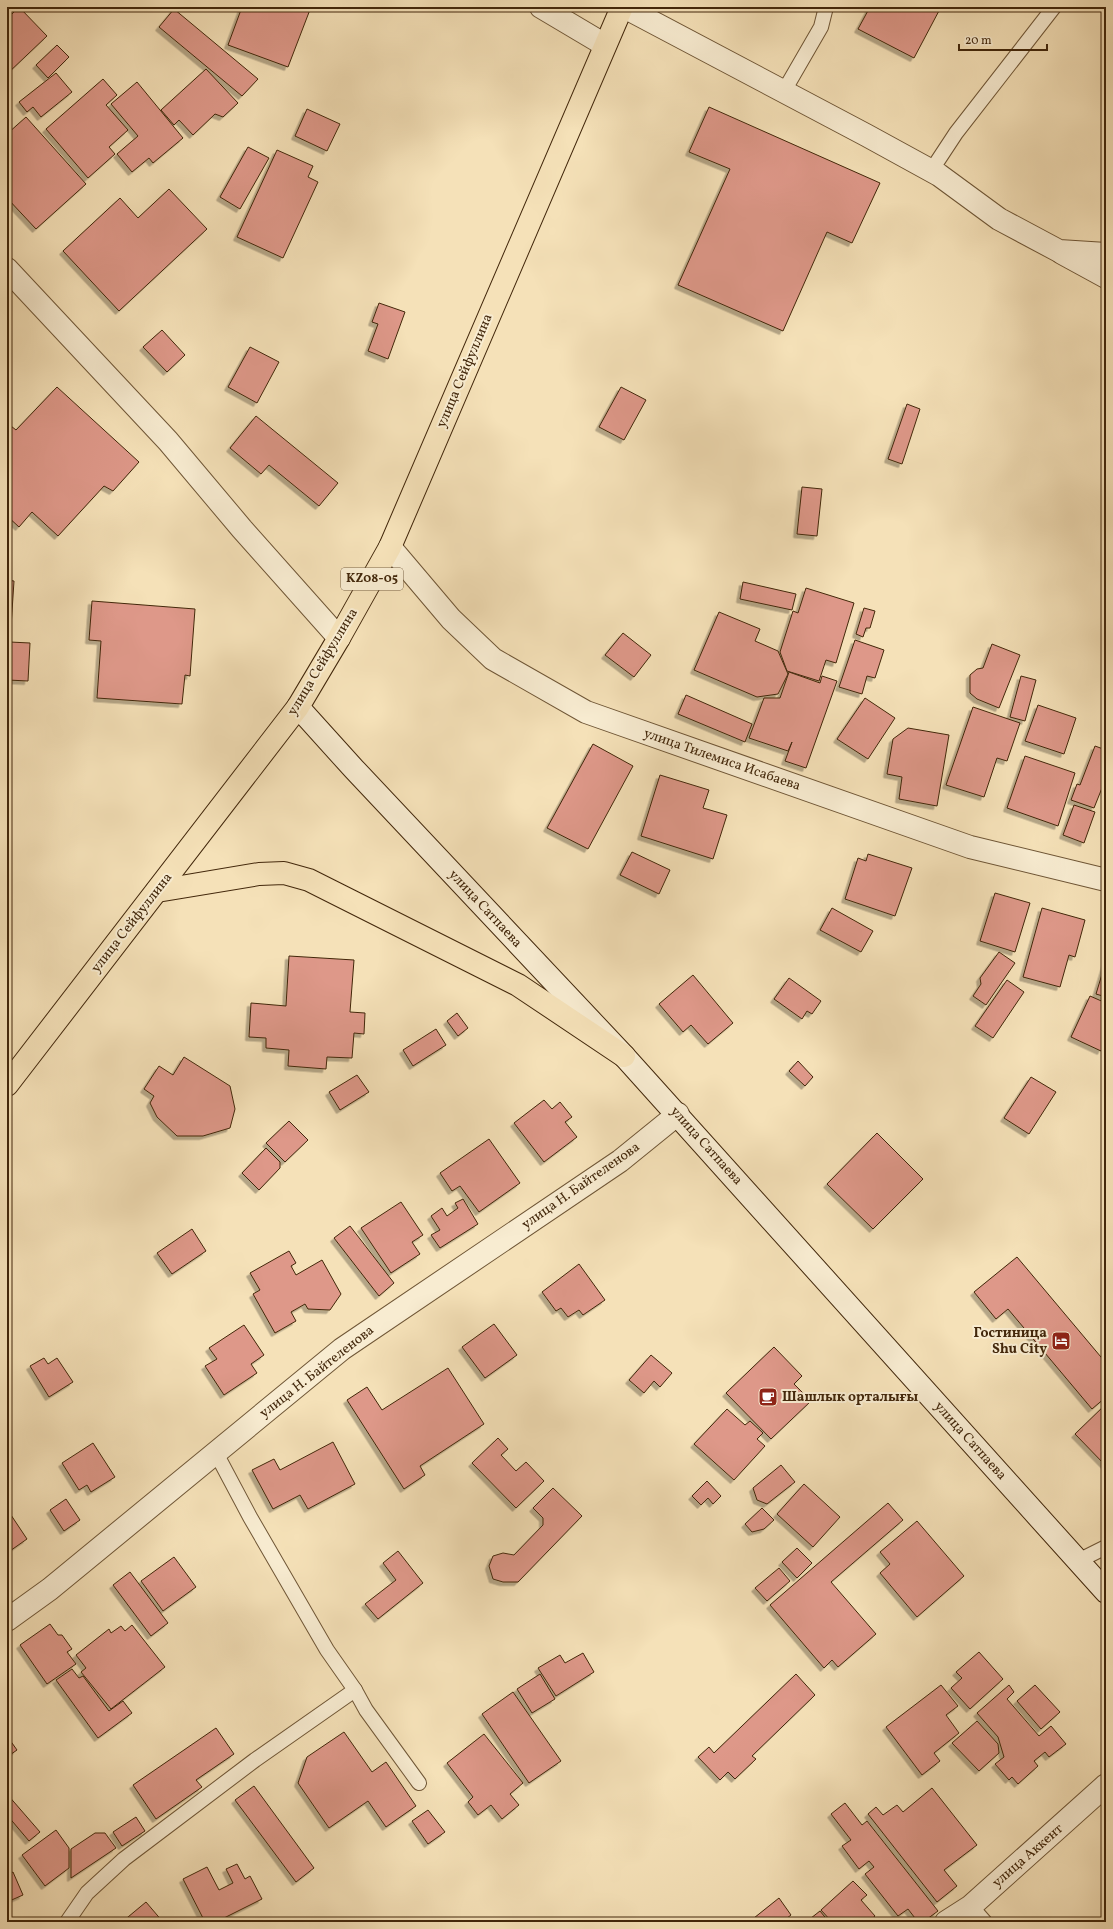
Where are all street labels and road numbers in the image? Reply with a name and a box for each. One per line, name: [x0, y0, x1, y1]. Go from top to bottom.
street label: улица Сейфуллина: [432, 311, 498, 431]
road number: KZ08-05: [341, 568, 403, 590]
street label: улица Сейфуллина: [283, 605, 363, 719]
street label: улица Тилемиса Исабаева: [641, 724, 803, 796]
street label: улица Сатпаева: [444, 866, 526, 952]
street label: улица Сейфуллина: [87, 869, 177, 977]
street label: улица Сатпаева: [665, 1102, 747, 1190]
street label: улица Н. Байтеленова: [518, 1138, 644, 1234]
street label: улица Н. Байтеленова: [256, 1321, 378, 1423]
street label: улица Сатпаева: [929, 1397, 1011, 1485]
street label: улица Аккент: [988, 1820, 1068, 1892]

